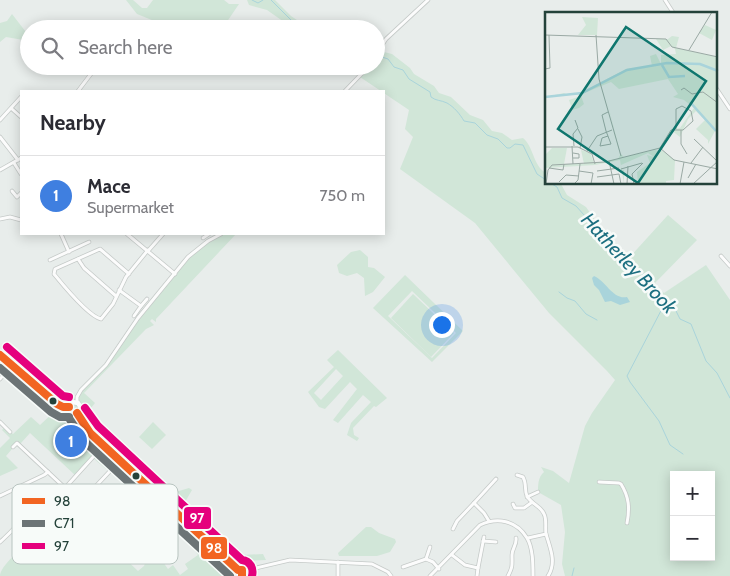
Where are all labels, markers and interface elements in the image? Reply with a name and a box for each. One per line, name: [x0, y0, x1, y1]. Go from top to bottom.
inset map: [545, 12, 718, 185]
search box: [20, 20, 385, 75]
icon: search: [38, 34, 66, 62]
text: Search here: [78, 36, 172, 59]
text: Nearby: [40, 110, 106, 135]
text: Mace: [87, 175, 131, 198]
text: 1: [53, 186, 59, 205]
text: 750 m: [319, 186, 365, 205]
text: Supermarket: [87, 198, 174, 217]
water label: Hatherley Brook: [576, 208, 683, 319]
your location: [429, 312, 455, 338]
unlabelled marker: [48, 396, 58, 406]
pin: 1: [55, 422, 87, 460]
unlabelled marker: [131, 471, 141, 481]
map controls: [670, 471, 715, 561]
button: +: [670, 471, 715, 516]
legend: [12, 484, 178, 564]
text: 98: [54, 492, 70, 510]
line badge: 97: [183, 506, 212, 530]
text: 97: [189, 509, 205, 527]
text: C71: [54, 514, 74, 532]
button: −: [670, 516, 715, 561]
line badge: 98: [200, 536, 228, 560]
text: 97: [54, 537, 69, 555]
text: 98: [206, 539, 222, 557]

